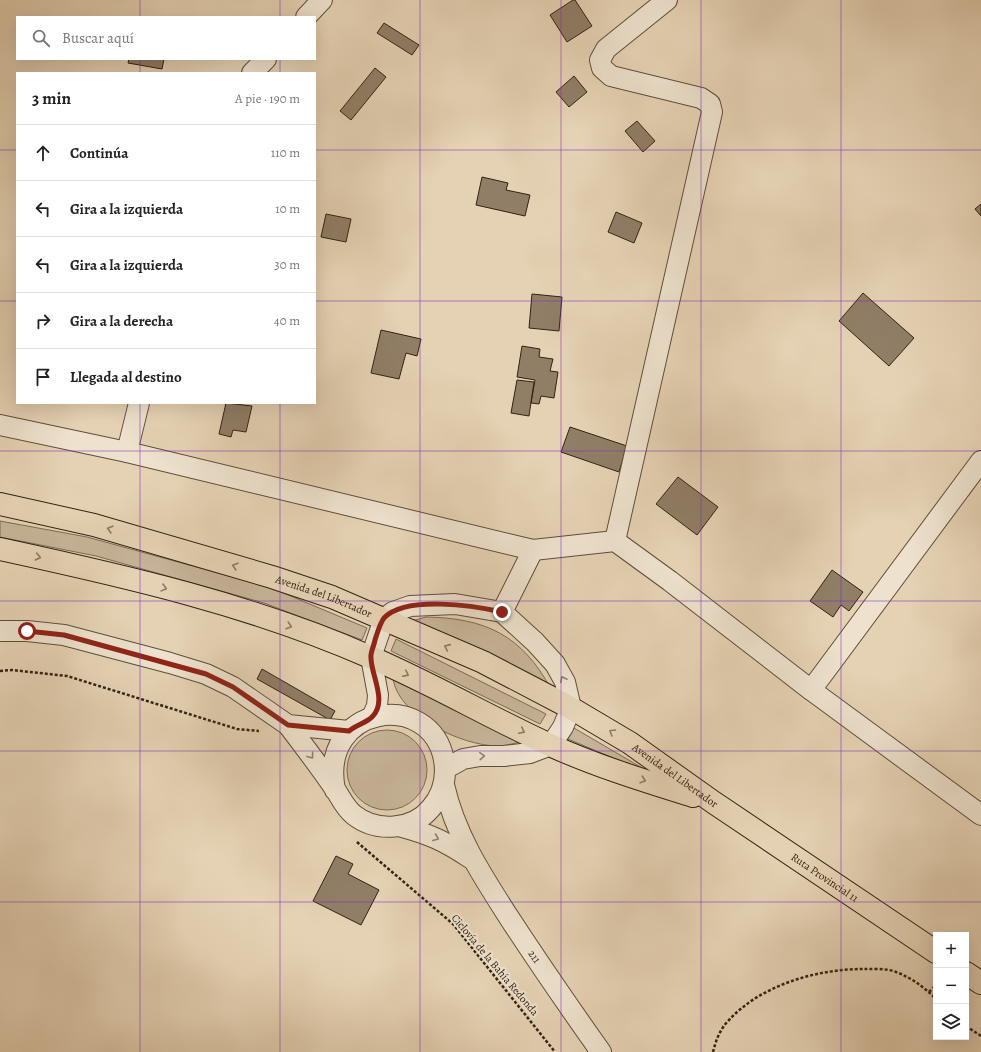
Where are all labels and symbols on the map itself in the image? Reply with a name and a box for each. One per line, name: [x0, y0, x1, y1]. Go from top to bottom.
one-way arrow: [107, 525, 114, 534]
one-way arrow: [35, 553, 41, 561]
one-way arrow: [232, 562, 239, 571]
street label: Avenida del Libertador: [273, 571, 374, 621]
one-way arrow: [161, 583, 168, 592]
route end: [493, 603, 511, 621]
one-way arrow: [285, 621, 292, 630]
route start: [18, 622, 36, 640]
one-way arrow: [444, 643, 451, 651]
one-way arrow: [401, 669, 409, 677]
one-way arrow: [560, 676, 568, 683]
one-way arrow: [518, 726, 526, 734]
one-way arrow: [609, 730, 616, 737]
street label: Avenida del Libertador: [629, 739, 721, 811]
one-way arrow: [306, 752, 313, 759]
one-way arrow: [479, 752, 485, 761]
one-way arrow: [639, 775, 646, 784]
one-way arrow: [433, 833, 440, 841]
street label: Ruta Provincial 11: [788, 849, 862, 905]
street label: Ciclovía de la Bahía Redonda: [448, 911, 543, 1020]
street label: 211: [525, 947, 545, 966]

